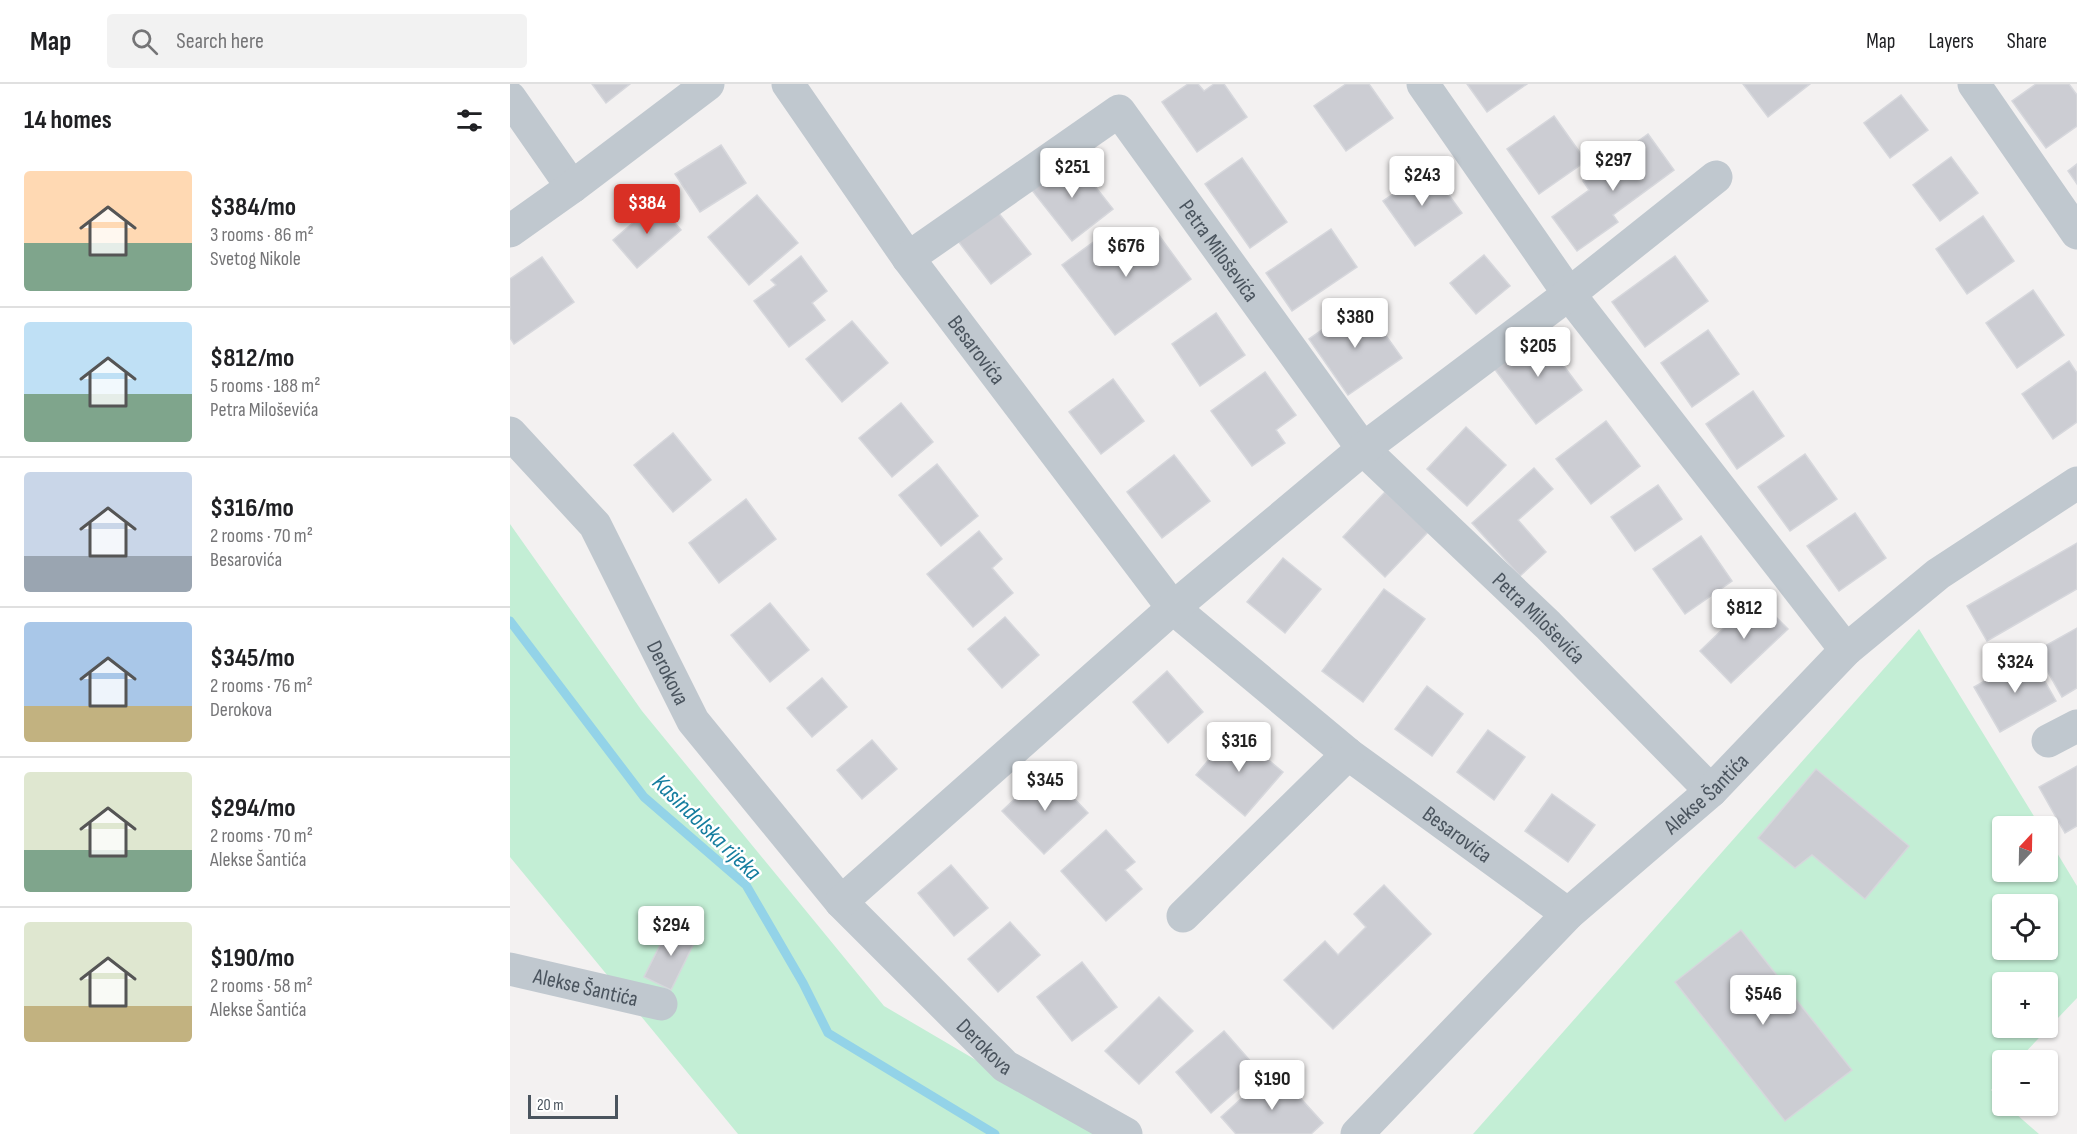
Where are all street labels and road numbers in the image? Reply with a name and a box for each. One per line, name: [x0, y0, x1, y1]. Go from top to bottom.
street label: Petra Miloševića: [1172, 195, 1264, 308]
street label: Besarovića: [941, 310, 1011, 390]
street label: Petra Miloševića: [1486, 567, 1590, 670]
street label: Derokova: [640, 636, 695, 710]
street label: Alekse Šantića: [1658, 748, 1755, 841]
street label: Besarovića: [1417, 801, 1497, 869]
street label: Alekse Šantića: [530, 963, 640, 1013]
street label: Derokova: [950, 1013, 1016, 1082]

